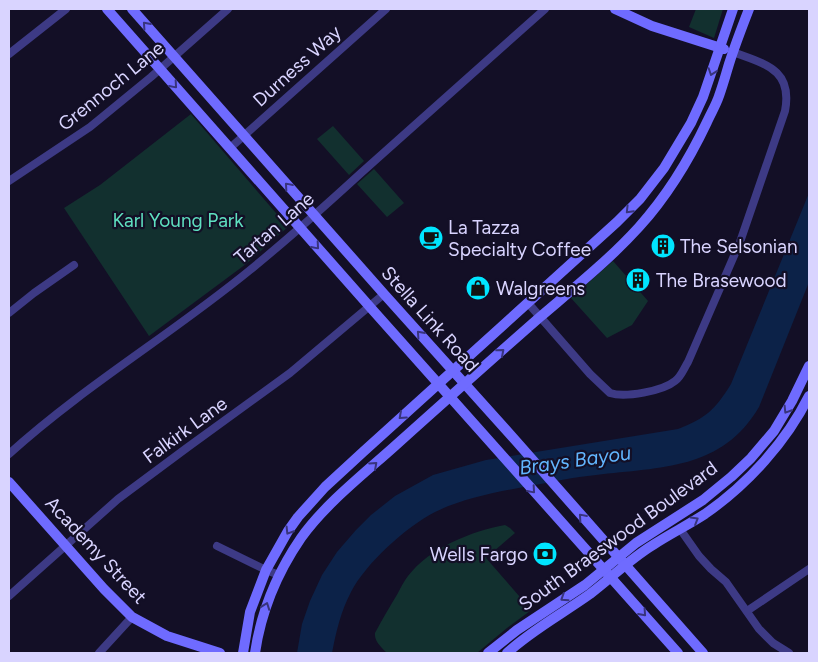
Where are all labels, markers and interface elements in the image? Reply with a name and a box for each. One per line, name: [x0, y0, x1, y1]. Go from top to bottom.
street label: Durness Way: [248, 20, 346, 112]
one-way arrow: [143, 22, 152, 31]
street label: Grennoch Lane: [53, 36, 169, 136]
one-way arrow: [707, 67, 717, 75]
one-way arrow: [168, 79, 177, 88]
one-way arrow: [285, 183, 294, 192]
street label: Tartan Lane: [229, 187, 319, 269]
one-way arrow: [626, 204, 635, 213]
park label: Karl Young Park: [113, 209, 244, 232]
place label: La Tazza Specialty Coffee: [448, 216, 591, 261]
cafe icon: La Tazza Specialty Coffee: [418, 225, 444, 251]
building icon: The Selsonian: [650, 233, 676, 259]
place label: The Selsonian: [680, 235, 798, 258]
one-way arrow: [311, 240, 320, 249]
street label: Stella Link Road: [376, 261, 484, 377]
building icon: The Brasewood: [625, 267, 651, 293]
place label: The Brasewood: [656, 269, 787, 292]
shop icon: Walgreens: [465, 275, 491, 301]
place label: Walgreens: [496, 277, 585, 300]
one-way arrow: [416, 330, 425, 339]
one-way arrow: [495, 348, 504, 357]
street label: Falkirk Lane: [138, 392, 232, 468]
one-way arrow: [784, 404, 793, 413]
one-way arrow: [399, 410, 408, 419]
water label: Brays Bayou: [518, 440, 632, 480]
street label: South Braeswood Boulevard: [514, 456, 722, 616]
one-way arrow: [368, 462, 377, 471]
one-way arrow: [527, 484, 535, 493]
street label: Academy Street: [40, 492, 152, 608]
one-way arrow: [579, 513, 588, 522]
one-way arrow: [690, 516, 699, 526]
one-way arrow: [285, 526, 295, 535]
bank icon: Wells Fargo: [532, 541, 558, 567]
place label: Wells Fargo: [430, 543, 528, 566]
one-way arrow: [561, 592, 570, 601]
one-way arrow: [260, 602, 270, 611]
one-way arrow: [637, 608, 646, 617]

